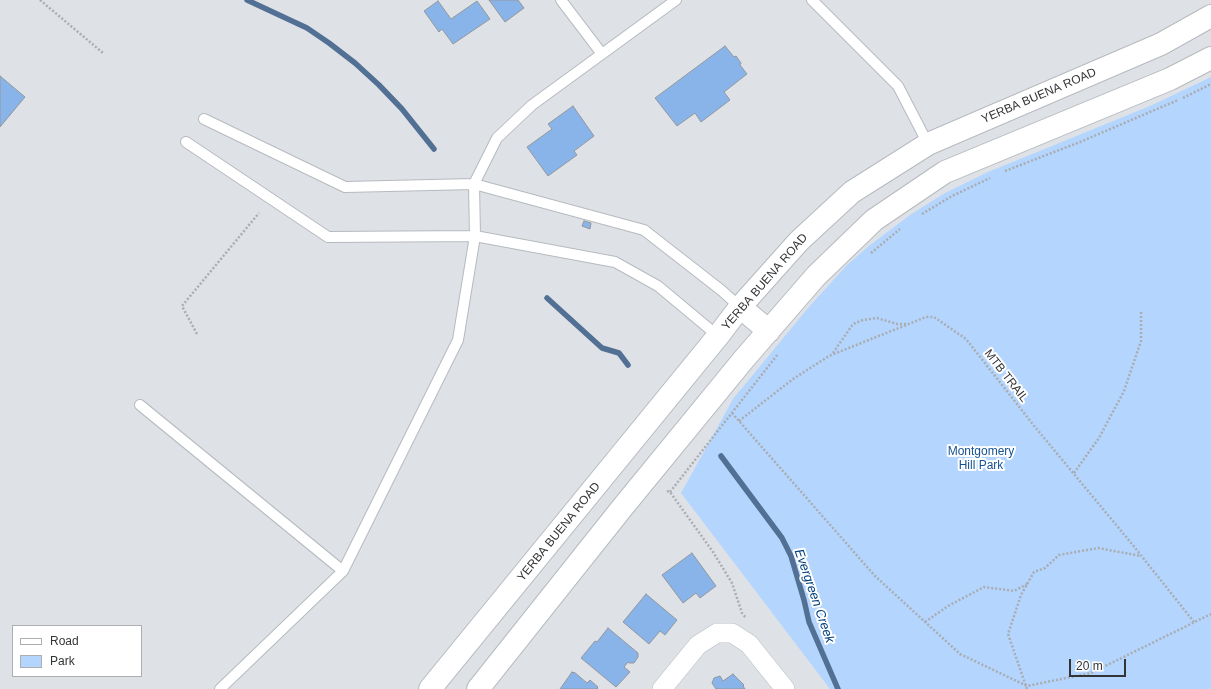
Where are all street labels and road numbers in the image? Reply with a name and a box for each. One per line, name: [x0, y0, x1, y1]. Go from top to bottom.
street label: YERBA BUENA ROAD: [979, 65, 1099, 127]
street label: YERBA BUENA ROAD: [719, 231, 811, 333]
street label: MTB TRAIL: [981, 347, 1031, 405]
street label: YERBA BUENA ROAD: [515, 480, 603, 584]

